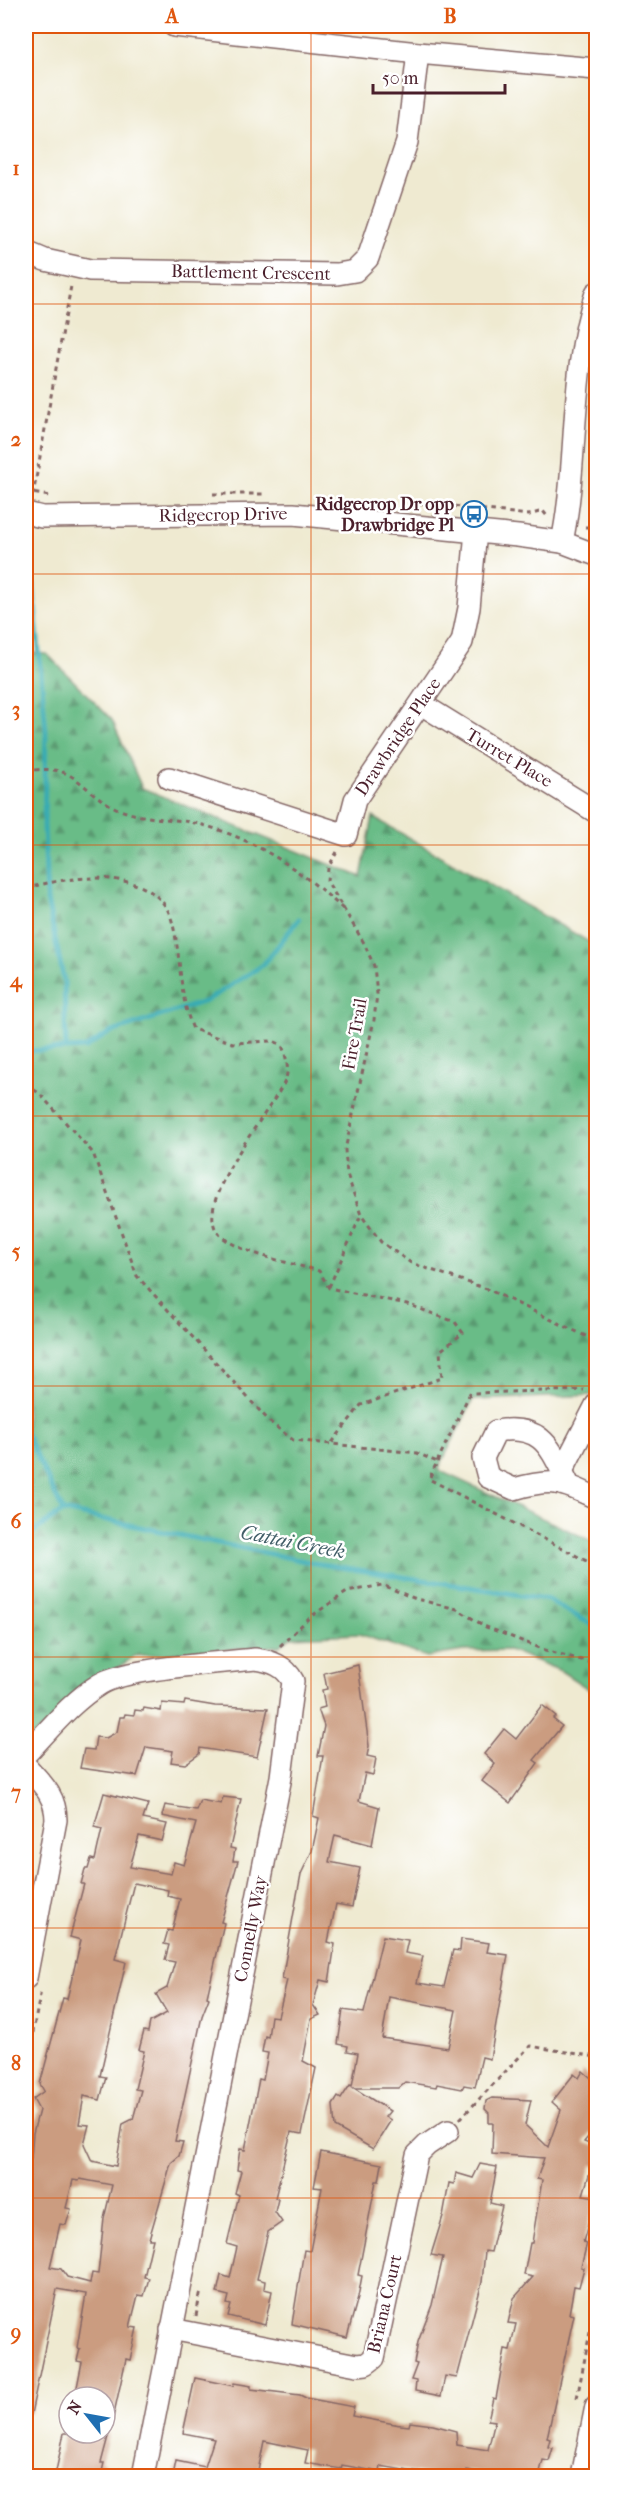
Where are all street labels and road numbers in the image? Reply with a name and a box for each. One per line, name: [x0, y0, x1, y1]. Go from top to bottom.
street label: Battlement Crescent: [171, 261, 332, 285]
street label: Ridgecrop Drive: [158, 503, 288, 527]
street label: Drawbridge Place: [351, 674, 445, 800]
street label: Turret Place: [462, 724, 556, 792]
street label: Fire Trail: [338, 996, 372, 1072]
street label: Connelly Way: [230, 1873, 272, 1984]
street label: Briana Court: [363, 2252, 407, 2356]

